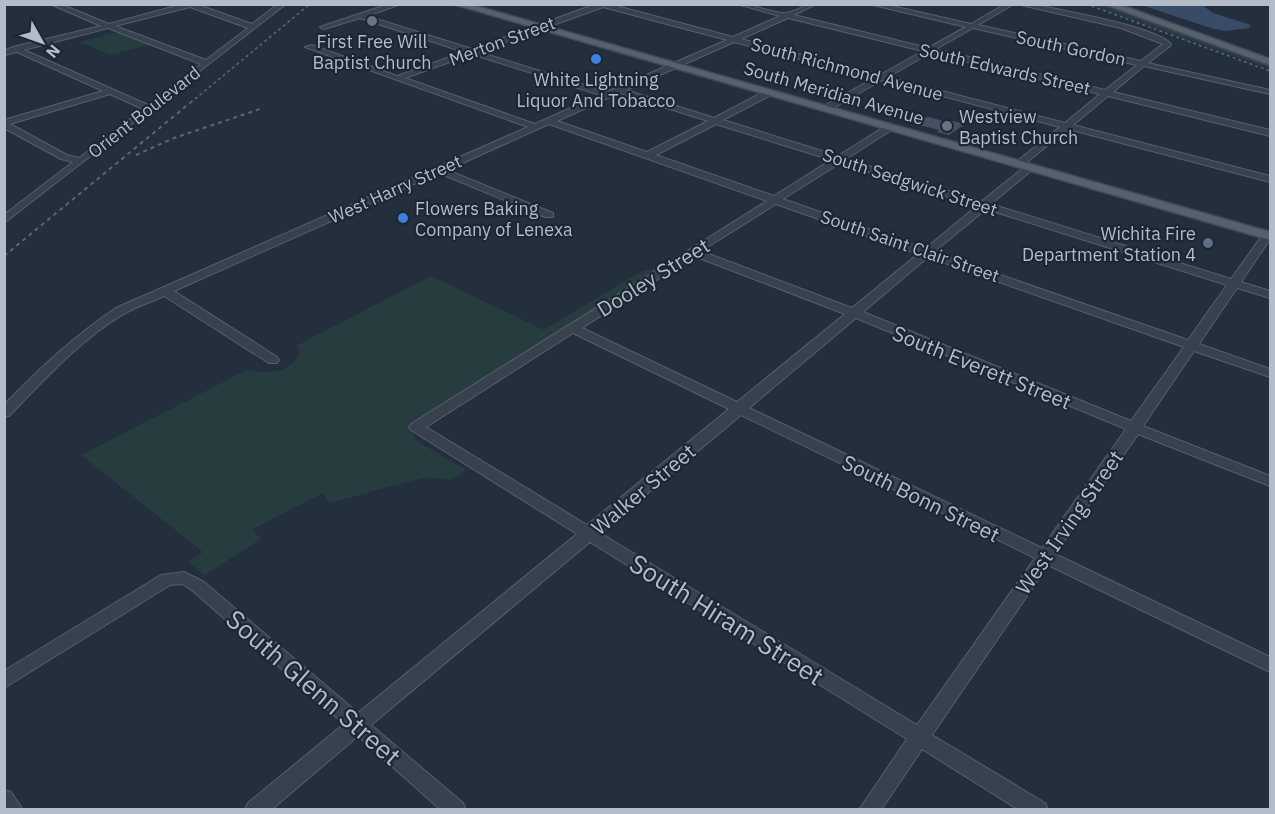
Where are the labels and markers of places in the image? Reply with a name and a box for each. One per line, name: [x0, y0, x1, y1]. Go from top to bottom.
marker: First Free Will Baptist Church: [365, 14, 379, 28]
place label: First Free Will Baptist Church: [312, 30, 432, 74]
marker: White Lightning Liquor And Tobacco: [589, 52, 603, 66]
place label: White Lightning Liquor And Tobacco: [517, 68, 675, 112]
place label: Westview Baptist Church: [959, 105, 1078, 149]
marker: Westview Baptist Church: [940, 119, 954, 133]
place label: Flowers Baking Company of Lenexa: [415, 197, 573, 241]
marker: Flowers Baking Company of Lenexa: [396, 211, 410, 225]
place label: Wichita Fire Department Station 4: [1022, 222, 1196, 266]
marker: Wichita Fire Department Station 4: [1201, 236, 1215, 250]

